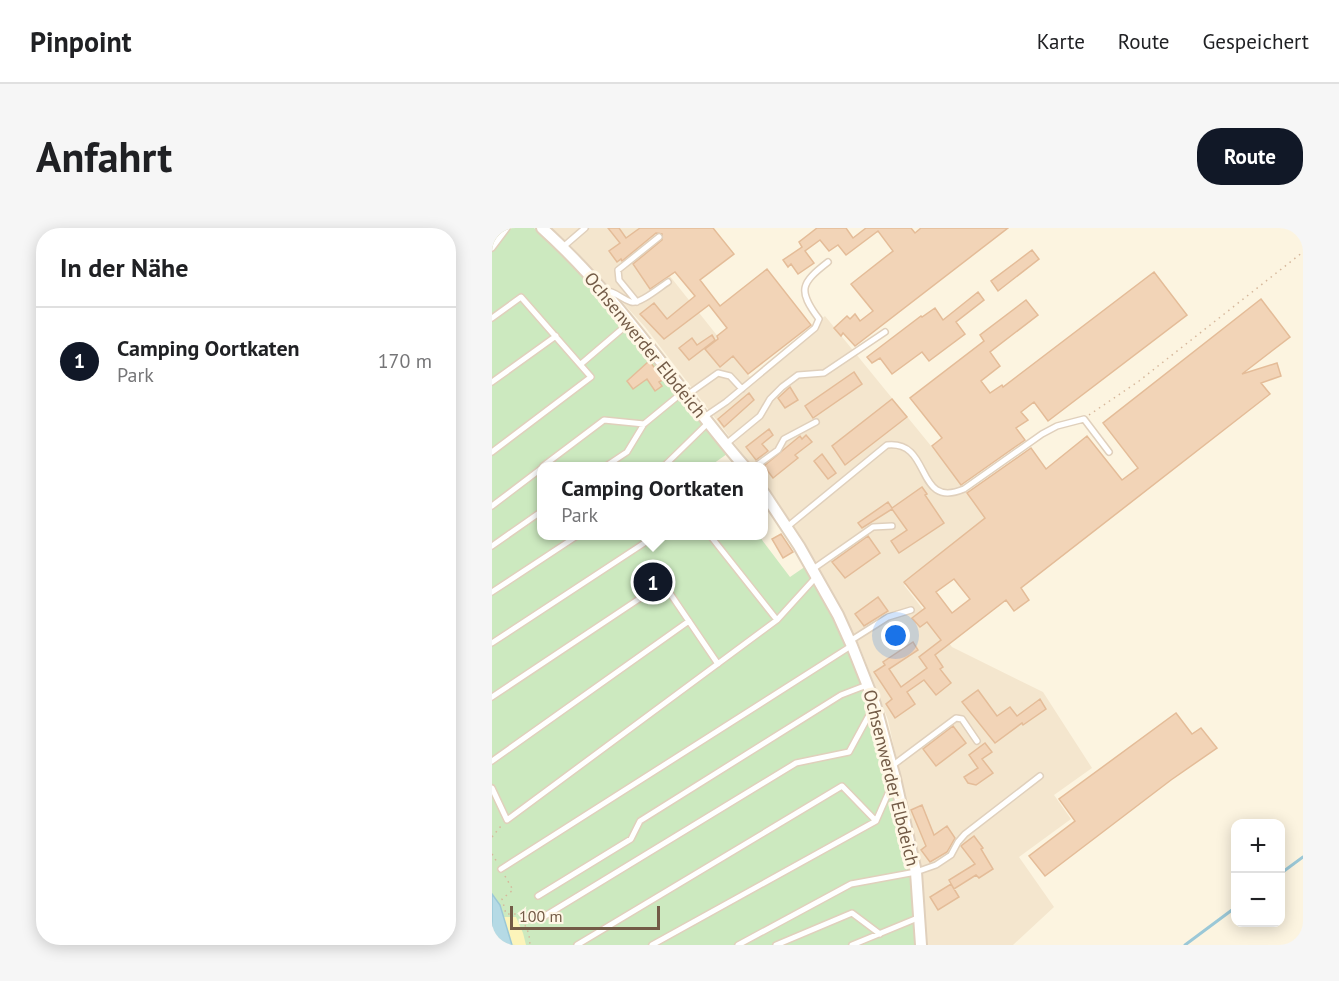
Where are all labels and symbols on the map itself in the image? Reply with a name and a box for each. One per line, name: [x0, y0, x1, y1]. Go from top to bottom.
street label: Ochsenwerder Elbdeich: [579, 267, 711, 422]
pin: 1: [634, 560, 672, 604]
your location: [881, 621, 910, 650]
street label: Ochsenwerder Elbdeich: [858, 687, 925, 869]
scale bar: [510, 903, 660, 930]

